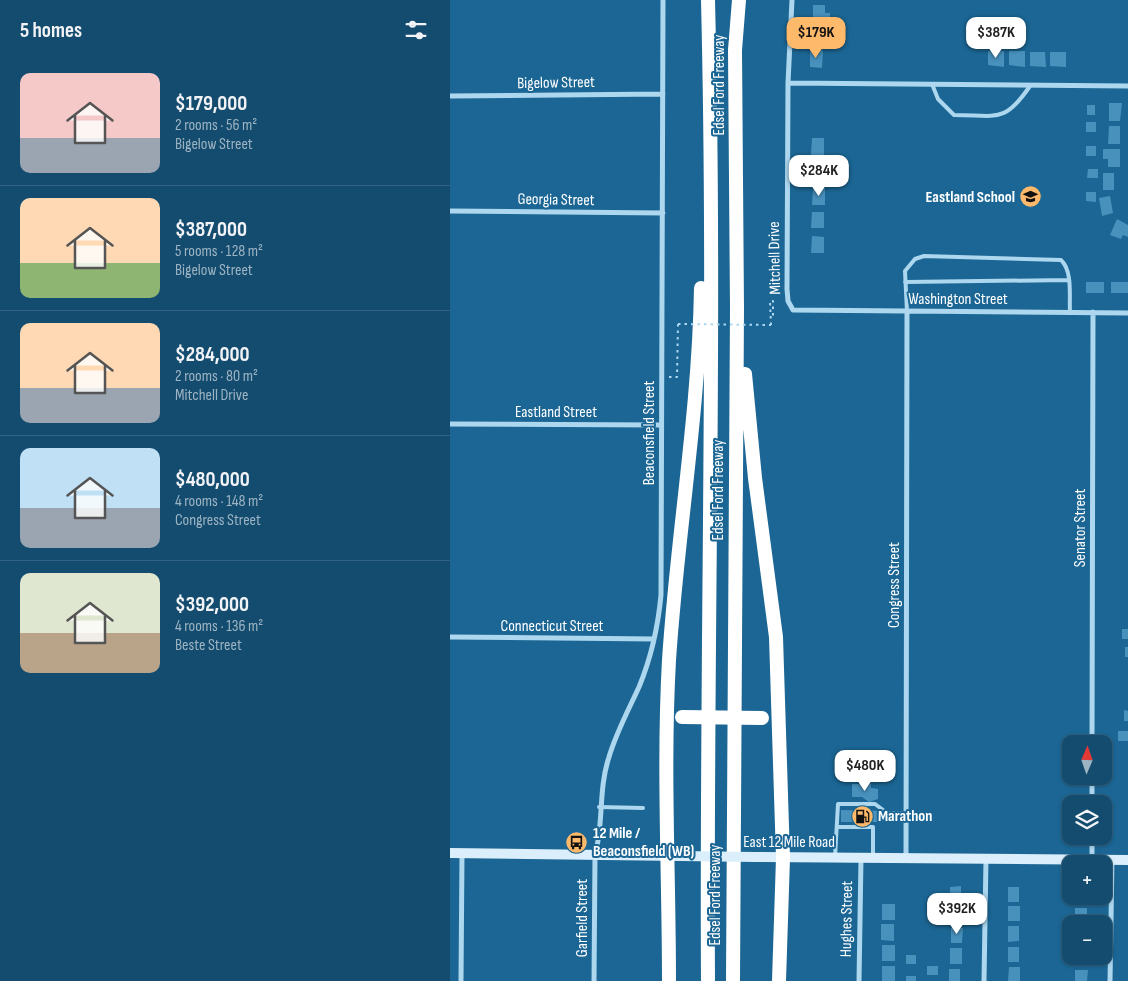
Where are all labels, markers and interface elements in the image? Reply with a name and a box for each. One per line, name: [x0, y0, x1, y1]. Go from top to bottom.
icon: filters: [402, 16, 430, 44]
pin: $179K: [781, 17, 851, 59]
pin: $387K: [961, 17, 1031, 59]
text: 5 homes: [20, 18, 82, 43]
text: $179K: [798, 23, 834, 42]
text: $387K: [977, 23, 1015, 42]
street label: Edsel Ford Freeway: [710, 34, 729, 136]
street label: Bigelow Street: [517, 73, 595, 93]
text: $179,000: [175, 91, 247, 116]
icon: home: [60, 93, 120, 153]
text: 2 rooms · 56 m²: [175, 116, 257, 135]
text: Bigelow Street: [175, 135, 253, 154]
pin: $284K: [784, 154, 854, 197]
text: $284K: [800, 161, 838, 180]
school or university icon: Eastland School: [1019, 185, 1043, 209]
place label: Eastland School: [926, 188, 1015, 207]
street label: Georgia Street: [517, 190, 595, 210]
text: $387,000: [175, 217, 247, 242]
icon: home: [60, 218, 120, 278]
street label: Mitchell Drive: [765, 221, 785, 295]
text: 5 rooms · 128 m²: [175, 242, 263, 261]
text: Bigelow Street: [175, 261, 253, 280]
street label: Washington Street: [908, 290, 1008, 309]
text: $284,000: [175, 342, 250, 367]
icon: home: [60, 343, 120, 403]
text: 2 rooms · 80 m²: [175, 367, 258, 386]
street label: Beaconsfield Street: [640, 381, 659, 485]
text: Mitchell Drive: [175, 386, 248, 405]
street label: Eastland Street: [515, 403, 597, 422]
street label: Edsel Ford Freeway: [709, 439, 728, 541]
text: $480,000: [175, 467, 250, 492]
icon: home: [60, 468, 120, 528]
street label: Senator Street: [1071, 489, 1090, 567]
text: 4 rooms · 148 m²: [175, 492, 263, 511]
text: Congress Street: [175, 511, 261, 530]
street label: Congress Street: [885, 542, 904, 628]
text: $392,000: [175, 592, 249, 617]
icon: home: [60, 593, 120, 653]
text: 4 rooms · 136 m²: [175, 617, 263, 636]
street label: Connecticut Street: [501, 617, 604, 636]
text: Beste Street: [175, 636, 242, 655]
north arrow: [1062, 735, 1112, 785]
map controls: [1062, 735, 1112, 965]
pin: $480K: [830, 750, 900, 792]
text: $480K: [846, 756, 884, 775]
button: layers: [1062, 795, 1112, 845]
fuel station icon: Marathon: [850, 804, 874, 828]
place label: Marathon: [878, 807, 932, 826]
place label: 12 Mile / Beaconsfield (WB): [593, 824, 694, 861]
bus stop icon: 12 Mile / Beaconsfield (WB): [565, 830, 589, 854]
street label: East 12 Mile Road: [743, 833, 835, 852]
street label: Edsel Ford Freeway: [706, 844, 725, 946]
button: +: [1062, 855, 1112, 905]
street label: Garfield Street: [573, 879, 592, 957]
street label: Hughes Street: [837, 880, 857, 957]
pin: $392K: [922, 892, 992, 935]
text: $392K: [938, 899, 976, 918]
button: −: [1062, 915, 1112, 965]

